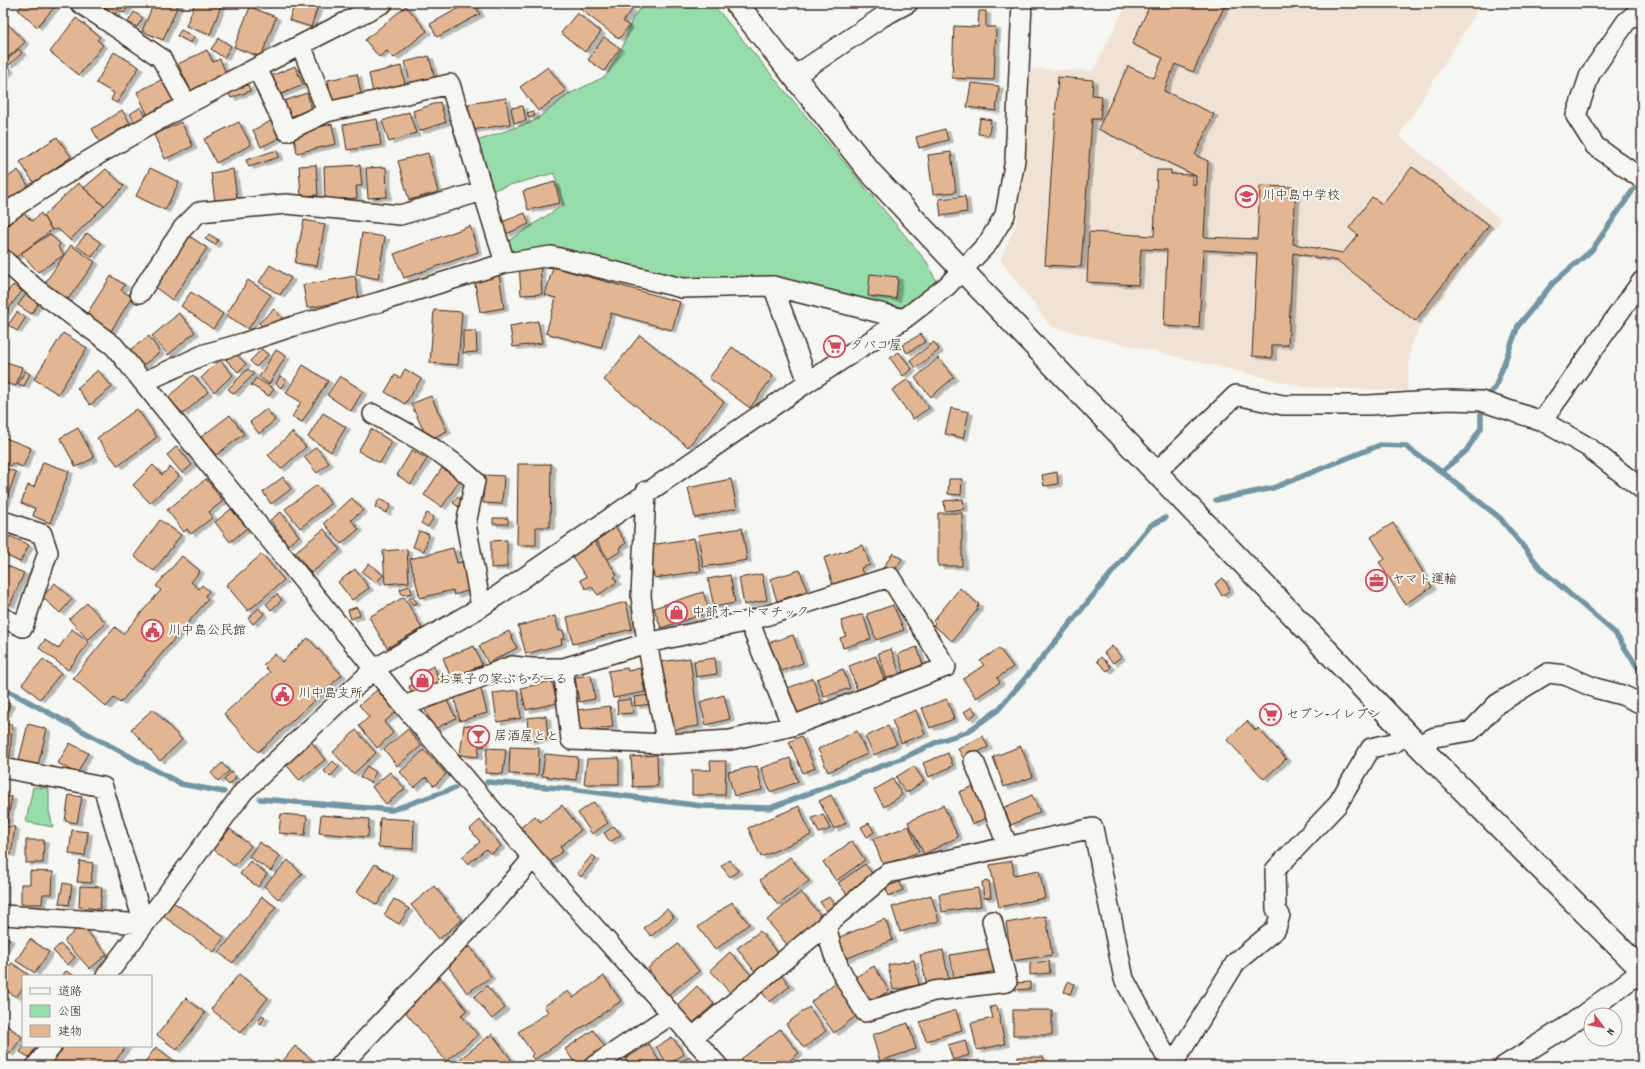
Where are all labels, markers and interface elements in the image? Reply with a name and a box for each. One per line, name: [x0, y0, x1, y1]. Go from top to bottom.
school or university icon: 川中島中学校: [1234, 183, 1260, 209]
place label: 川中島中学校: [1262, 187, 1340, 206]
supermarket icon: タバコ屋: [821, 333, 847, 359]
place label: タバコ屋: [850, 337, 902, 356]
office icon: ヤマト運輸: [1364, 567, 1390, 593]
place label: ヤマト運輸: [1392, 571, 1457, 590]
shop icon: 中部オートマチック: [664, 600, 690, 626]
place label: 中部オートマチック: [692, 604, 809, 623]
public building icon: 川中島公民館: [140, 618, 166, 644]
place label: 川中島公民館: [168, 622, 246, 641]
shop icon: お菓子の家ぷちろーる: [410, 667, 436, 693]
place label: お菓子の家ぷちろーる: [438, 671, 568, 690]
public building icon: 川中島支所: [270, 681, 296, 707]
place label: 川中島支所: [298, 685, 363, 704]
supermarket icon: セブン-イレブン: [1258, 702, 1284, 728]
place label: セブン-イレブン: [1286, 706, 1381, 725]
bar icon: 居酒屋とと: [466, 724, 492, 750]
place label: 居酒屋とと: [494, 728, 559, 747]
legend: [22, 975, 152, 1047]
text: 道路: [58, 984, 82, 1001]
text: 公園: [58, 1004, 82, 1021]
north arrow: [1583, 1007, 1623, 1047]
text: 建物: [58, 1024, 82, 1041]
text: N: [1601, 1025, 1618, 1038]

